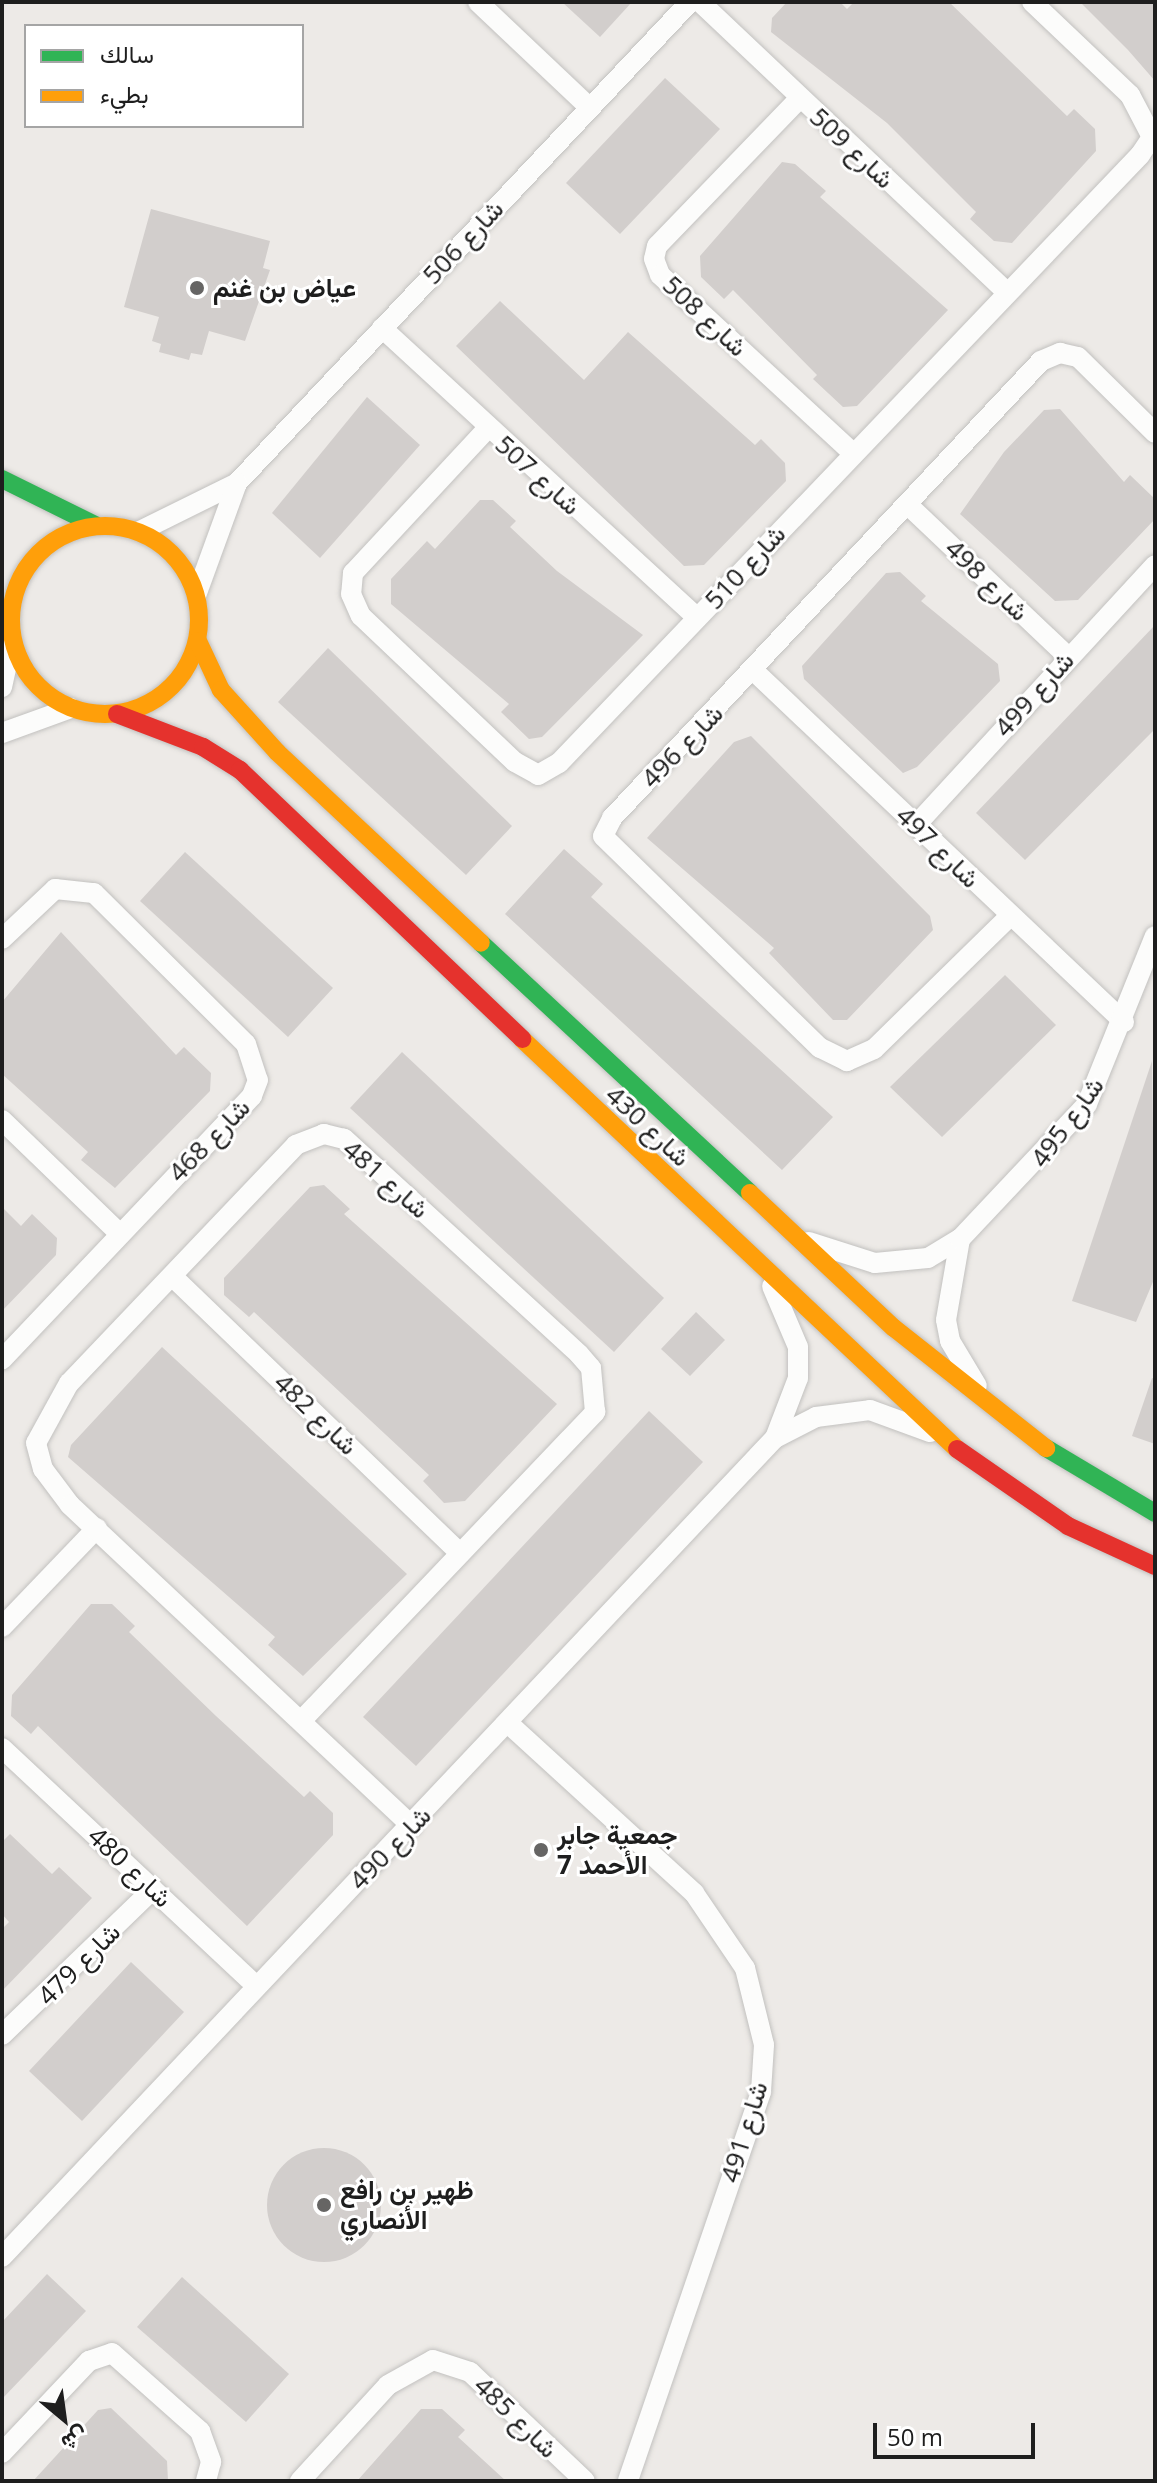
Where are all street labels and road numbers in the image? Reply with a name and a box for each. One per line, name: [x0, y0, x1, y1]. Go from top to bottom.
street label: شارع 509: [803, 101, 901, 195]
street label: شارع 506: [416, 193, 510, 291]
street label: شارع 508: [656, 269, 754, 363]
street label: شارع 507: [489, 429, 587, 521]
street label: شارع 510: [698, 518, 792, 616]
street label: شارع 498: [939, 533, 1035, 627]
street label: شارع 499: [988, 645, 1080, 743]
street label: شارع 496: [635, 698, 729, 794]
street label: شارع 497: [890, 800, 986, 894]
street label: شارع 495: [1024, 1071, 1110, 1173]
street label: شارع 430: [599, 1079, 697, 1173]
street label: شارع 468: [162, 1092, 256, 1188]
street label: شارع 481: [337, 1133, 435, 1225]
street label: شارع 482: [268, 1367, 364, 1461]
street label: شارع 490: [343, 1800, 437, 1896]
street label: شارع 480: [81, 1820, 179, 1914]
street label: شارع 479: [31, 1916, 127, 2012]
street label: شارع 491: [714, 2078, 774, 2186]
street label: شارع 485: [468, 2370, 564, 2464]

